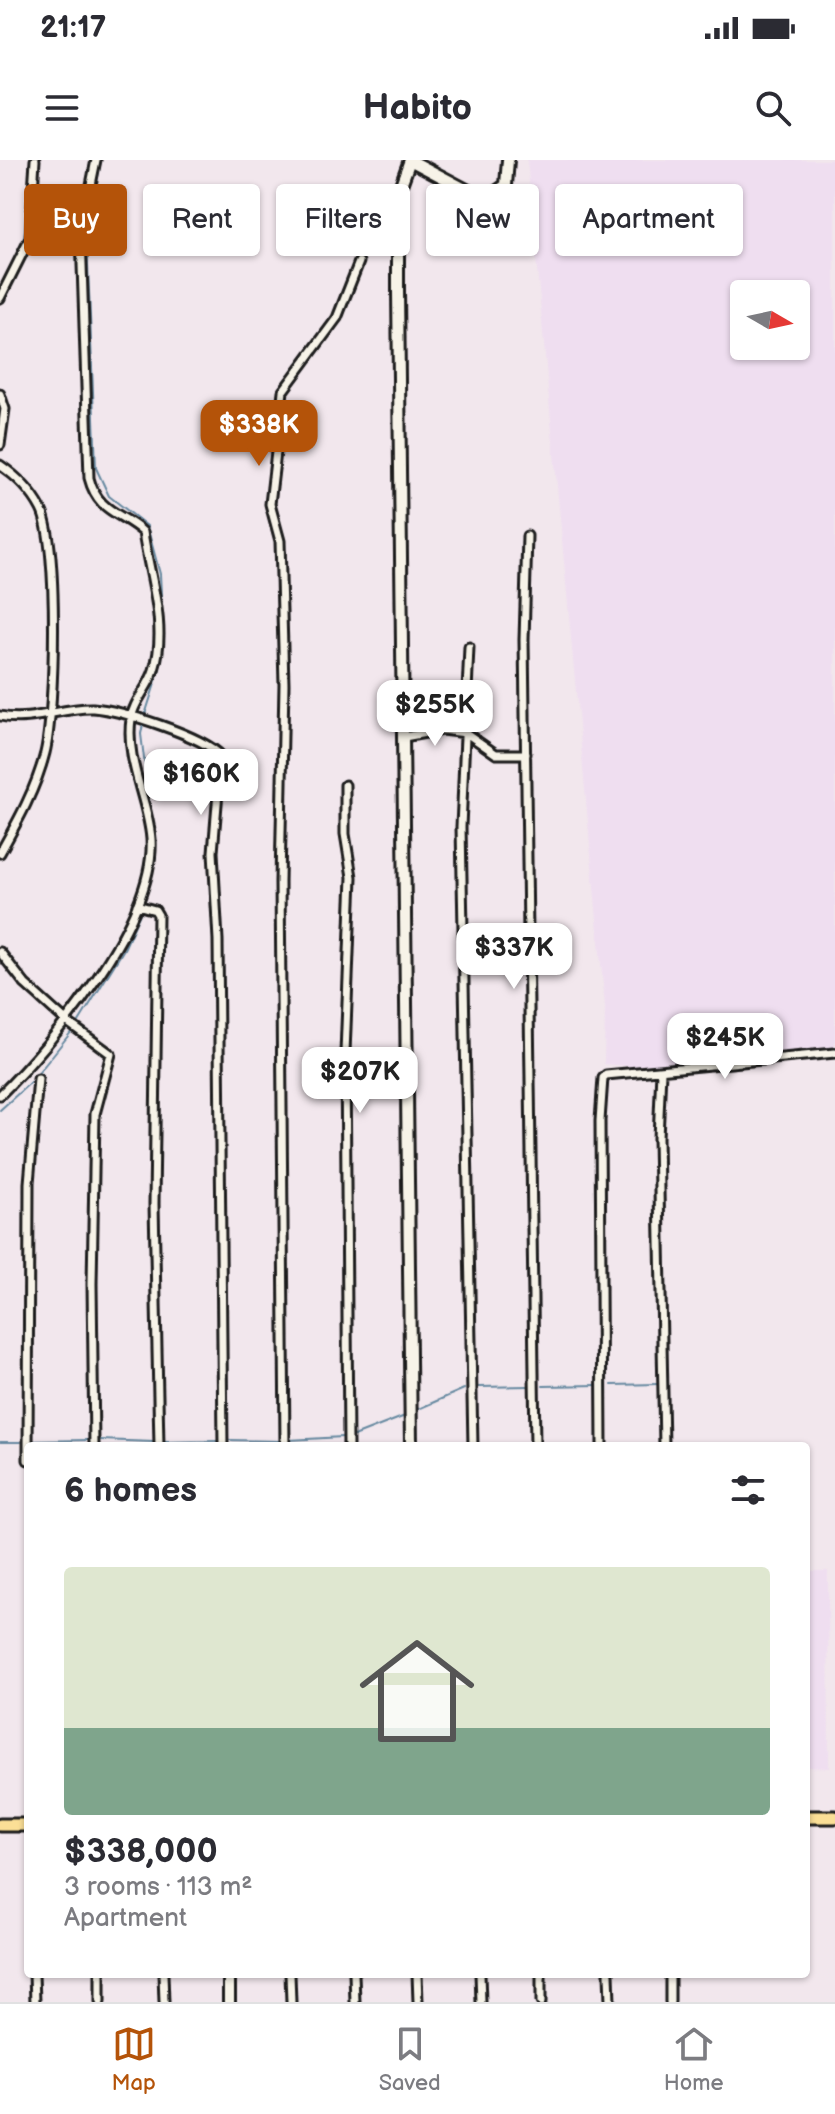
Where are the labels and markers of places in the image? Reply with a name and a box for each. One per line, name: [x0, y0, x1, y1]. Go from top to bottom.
pin: $338K: [203, 400, 315, 468]
pin: $255K: [379, 680, 491, 748]
pin: $160K: [145, 749, 257, 817]
pin: $337K: [458, 923, 570, 991]
pin: $245K: [669, 1013, 781, 1081]
pin: $207K: [304, 1047, 416, 1115]

